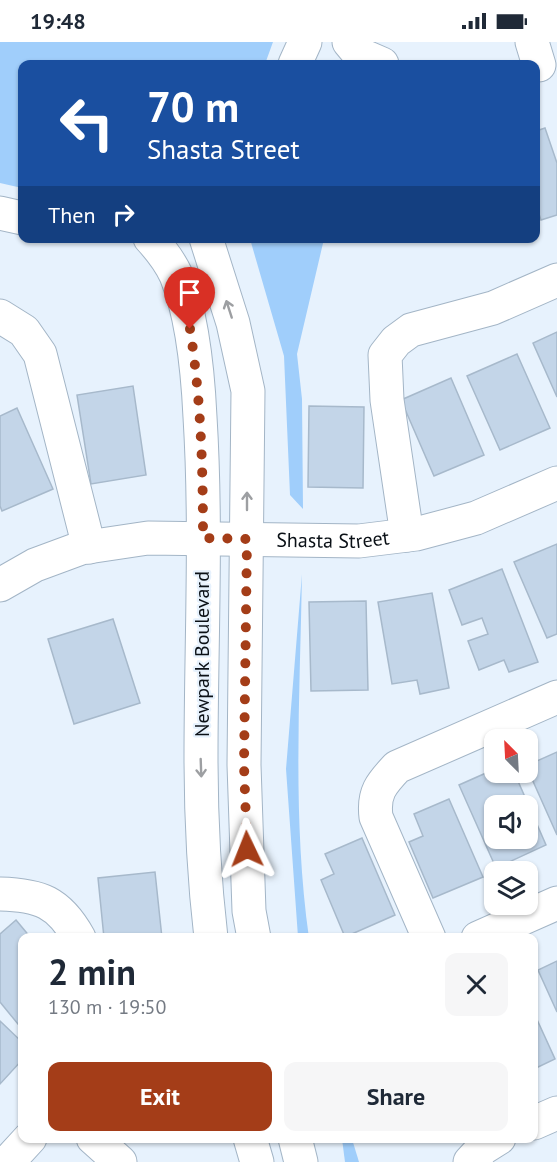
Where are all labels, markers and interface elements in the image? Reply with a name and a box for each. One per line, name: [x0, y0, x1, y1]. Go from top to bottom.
text: 19:48: [30, 7, 86, 35]
text: 70 m: [147, 79, 239, 134]
icon: left: [48, 84, 126, 162]
text: Shasta Street: [147, 132, 300, 166]
icon: right: [107, 198, 140, 231]
text: Then: [48, 201, 95, 229]
pin: [164, 267, 215, 329]
icon: arrive: [173, 276, 206, 309]
one-way arrow: [222, 300, 233, 319]
one-way arrow: [241, 492, 253, 512]
street label: Shasta Street: [276, 524, 391, 554]
street label: Newpark Boulevard: [189, 571, 215, 737]
north arrow: [484, 729, 538, 783]
map controls: [484, 729, 538, 915]
one-way arrow: [196, 758, 207, 778]
button: sound: [484, 795, 538, 849]
position arrow: [215, 817, 279, 881]
button: layers: [484, 861, 538, 915]
text: 2 min: [48, 948, 136, 995]
button: close: [445, 953, 508, 1016]
text: 130 m · 19:50: [48, 994, 166, 1020]
button: Exit: [48, 1062, 272, 1131]
button: Share: [284, 1062, 508, 1131]

